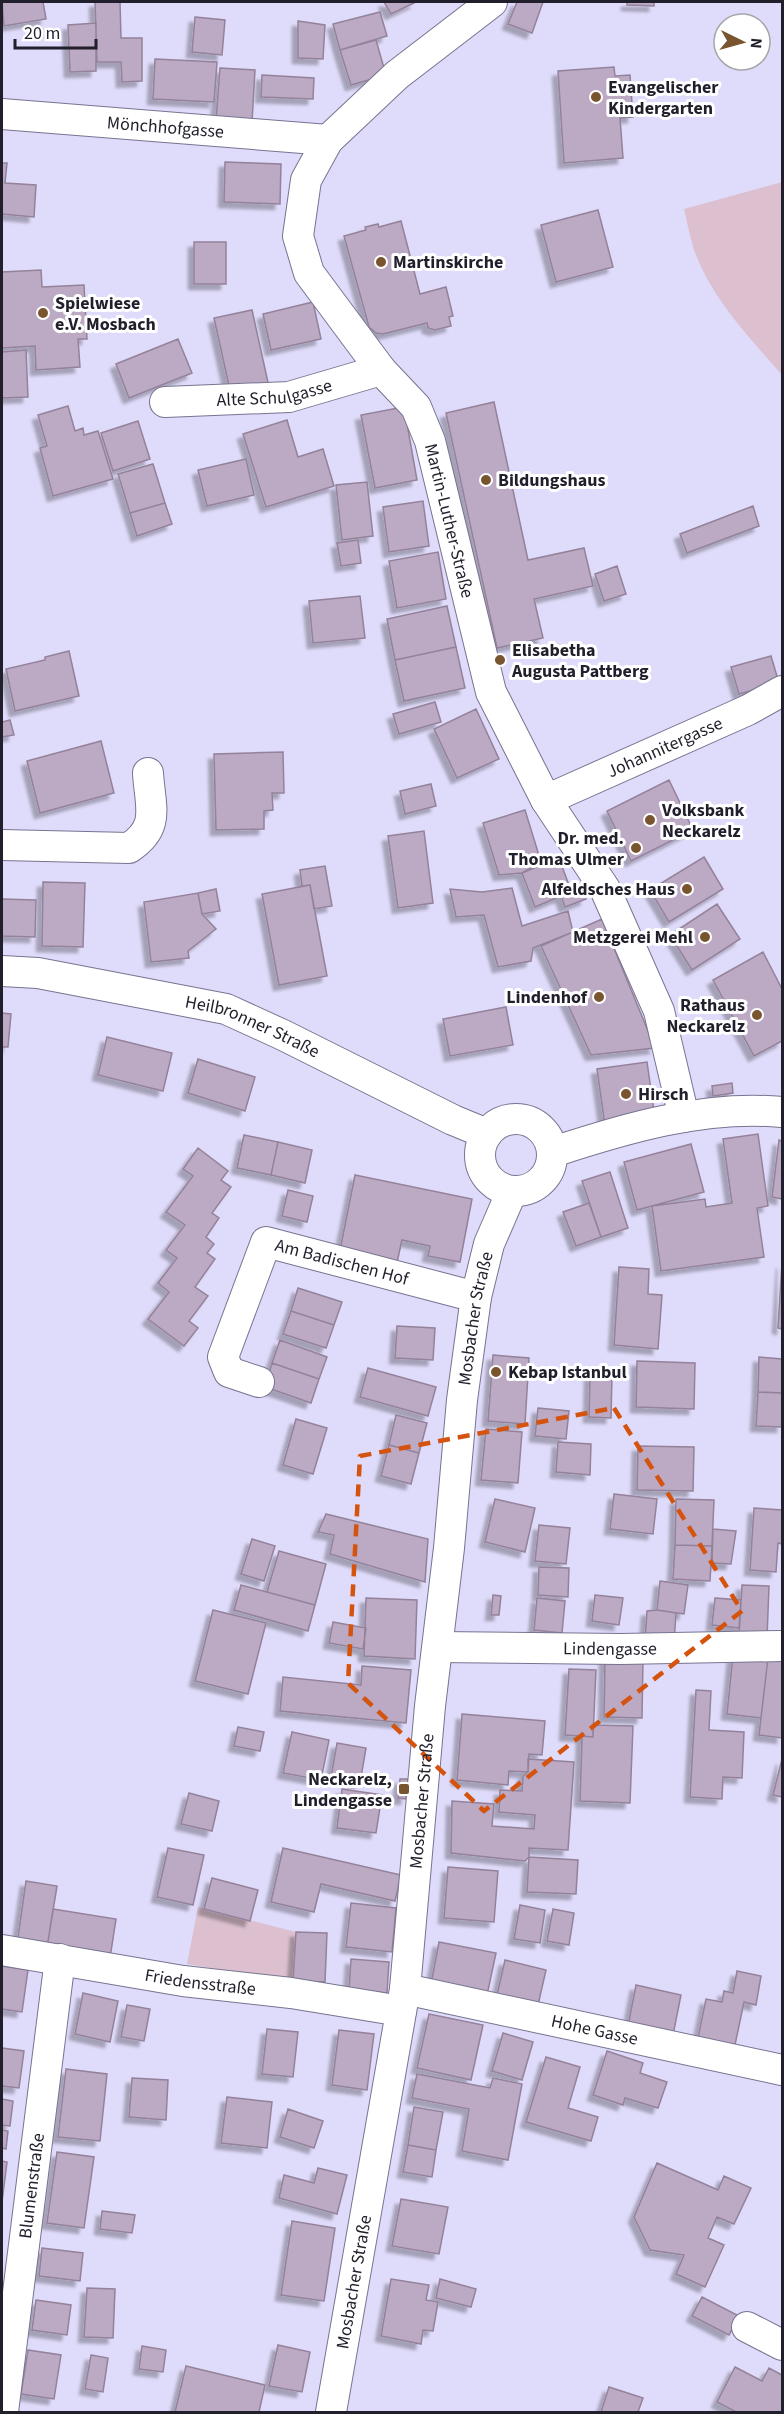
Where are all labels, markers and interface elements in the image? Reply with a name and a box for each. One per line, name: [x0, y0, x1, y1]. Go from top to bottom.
scale bar: [15, 12, 96, 50]
north arrow: [712, 12, 772, 72]
text: 20 m: [24, 21, 60, 46]
text: N: [745, 37, 767, 49]
place label: Evangelischer Kindergarten: [608, 75, 719, 121]
marker: Evangelischer Kindergarten: [589, 90, 603, 104]
street label: Mönchhofgasse: [106, 110, 225, 145]
place label: Martinskirche: [393, 250, 503, 275]
marker: Martinskirche: [374, 255, 388, 269]
place label: Spielwiese e.V. Mosbach: [55, 291, 156, 337]
marker: Spielwiese e.V. Mosbach: [36, 306, 50, 320]
street label: Alte Schulgasse: [216, 373, 335, 413]
street label: Martin-Luther-Straße: [418, 441, 480, 601]
place label: Bildungshaus: [498, 468, 605, 493]
marker: Bildungshaus: [479, 473, 493, 487]
place label: Elisabetha Augusta Pattberg: [511, 638, 649, 684]
marker: Elisabetha Augusta Pattberg: [493, 653, 507, 667]
street label: Johannitergasse: [603, 711, 727, 784]
place label: Volksbank Neckarelz: [661, 798, 745, 844]
marker: Volksbank Neckarelz: [643, 813, 657, 827]
place label: Dr. med. Thomas Ulmer: [508, 826, 625, 872]
marker: Dr. med. Thomas Ulmer: [629, 841, 643, 855]
place label: Alfeldsches Haus: [540, 877, 675, 902]
marker: Alfeldsches Haus: [680, 882, 694, 896]
place label: Metzgerei Mehl: [573, 925, 693, 950]
marker: Metzgerei Mehl: [698, 930, 712, 944]
place label: Lindenhof: [506, 985, 588, 1010]
street label: Heilbronner Straße: [183, 989, 324, 1064]
marker: Lindenhof: [592, 990, 606, 1004]
place label: Rathaus Neckarelz: [666, 993, 745, 1039]
marker: Rathaus Neckarelz: [750, 1008, 764, 1022]
place label: Hirsch: [638, 1082, 689, 1107]
marker: Hirsch: [619, 1087, 633, 1101]
street label: Am Badischen Hof: [272, 1233, 412, 1292]
street label: Mosbacher Straße: [452, 1249, 500, 1387]
place label: Kebap Istanbul: [508, 1360, 627, 1385]
marker: Kebap Istanbul: [489, 1365, 503, 1379]
street label: Lindengasse: [563, 1636, 657, 1662]
street label: Mosbacher Straße: [404, 1733, 441, 1870]
place label: Neckarelz, Lindengasse: [293, 1767, 392, 1813]
marker: Neckarelz, Lindengasse: [397, 1782, 411, 1796]
street label: Friedensstraße: [143, 1963, 257, 2002]
street label: Hohe Gasse: [549, 2009, 640, 2052]
street label: Blumenstraße: [13, 2132, 51, 2240]
street label: Mosbacher Straße: [330, 2213, 378, 2351]

